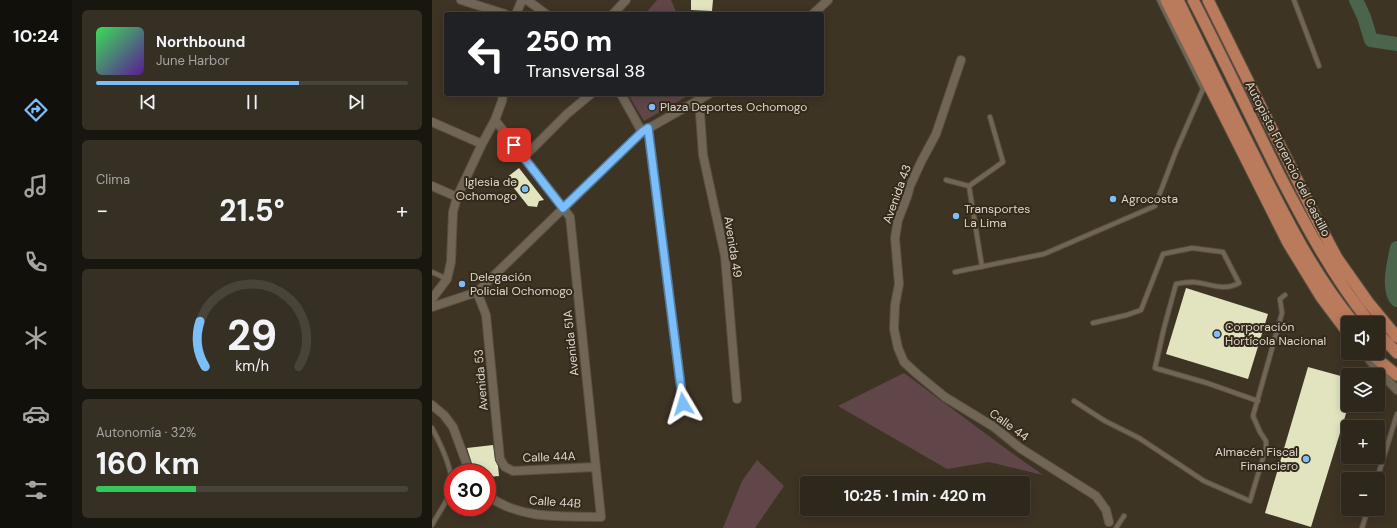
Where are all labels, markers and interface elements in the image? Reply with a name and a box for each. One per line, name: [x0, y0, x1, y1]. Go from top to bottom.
text: 250 m: [526, 23, 612, 60]
text: 10:24: [13, 24, 59, 48]
icon: left: [460, 28, 512, 80]
text: Northbound: [156, 32, 245, 52]
text: June Harbor: [156, 52, 230, 69]
text: Transversal 38: [526, 59, 646, 83]
street label: Autopista Florencio del Castillo: [1242, 79, 1334, 239]
icon: previous: [137, 91, 159, 113]
icon: pause: [241, 91, 263, 113]
icon: next: [345, 91, 367, 113]
icon: directions: [22, 96, 50, 124]
place label: Plaza Deportes Ochomogo: [660, 99, 807, 115]
marker: Plaza Deportes Ochomogo: [647, 102, 657, 112]
pin: [497, 128, 531, 162]
icon: arrive: [503, 134, 525, 156]
street label: Avenida 43: [879, 162, 915, 226]
text: Clima: [96, 171, 130, 188]
icon: music: [22, 172, 50, 200]
place label: Iglesia de Ochomogo: [456, 174, 517, 204]
marker: Iglesia de Ochomogo: [520, 184, 530, 194]
text: 21.5°: [219, 191, 285, 230]
place label: Agrocosta: [1121, 191, 1178, 207]
marker: Agrocosta: [1108, 194, 1118, 204]
text: −: [96, 196, 108, 225]
text: +: [396, 196, 408, 225]
place label: Transportes La Lima: [964, 201, 1030, 231]
marker: Transportes La Lima: [951, 211, 961, 221]
street label: Avenida 49: [720, 215, 746, 279]
icon: phone: [22, 248, 50, 276]
place label: Delegación Policial Ochomogo: [470, 269, 573, 299]
marker: Delegación Policial Ochomogo: [457, 279, 467, 289]
text: 29: [227, 309, 277, 363]
street label: Avenida 51A: [560, 309, 582, 377]
map controls: [1341, 316, 1385, 516]
button: sound: [1341, 316, 1385, 360]
place label: Corporación Hortícola Nacional: [1225, 319, 1326, 349]
icon: climate: [22, 324, 50, 352]
marker: Corporación Hortícola Nacional: [1212, 329, 1222, 339]
street label: Avenida 53: [470, 349, 492, 411]
text: km/h: [235, 356, 269, 374]
button: layers: [1341, 368, 1385, 412]
position arrow: [662, 383, 704, 425]
icon: car: [22, 400, 50, 428]
street label: Calle 44: [986, 405, 1032, 445]
button: +: [1341, 420, 1385, 464]
text: Autonomía · 32%: [96, 424, 196, 441]
text: 160 km: [96, 444, 200, 483]
place label: Almacén Fiscal Financiero: [1215, 444, 1298, 474]
street label: Calle 44A: [522, 448, 576, 466]
marker: Almacén Fiscal Financiero: [1301, 454, 1311, 464]
speed limit sign: 30: [444, 464, 496, 516]
button: −: [1341, 472, 1385, 516]
icon: filters: [22, 476, 50, 504]
text: 10:25 · 1 min · 420 m: [844, 486, 986, 506]
street label: Calle 44B: [528, 492, 582, 512]

